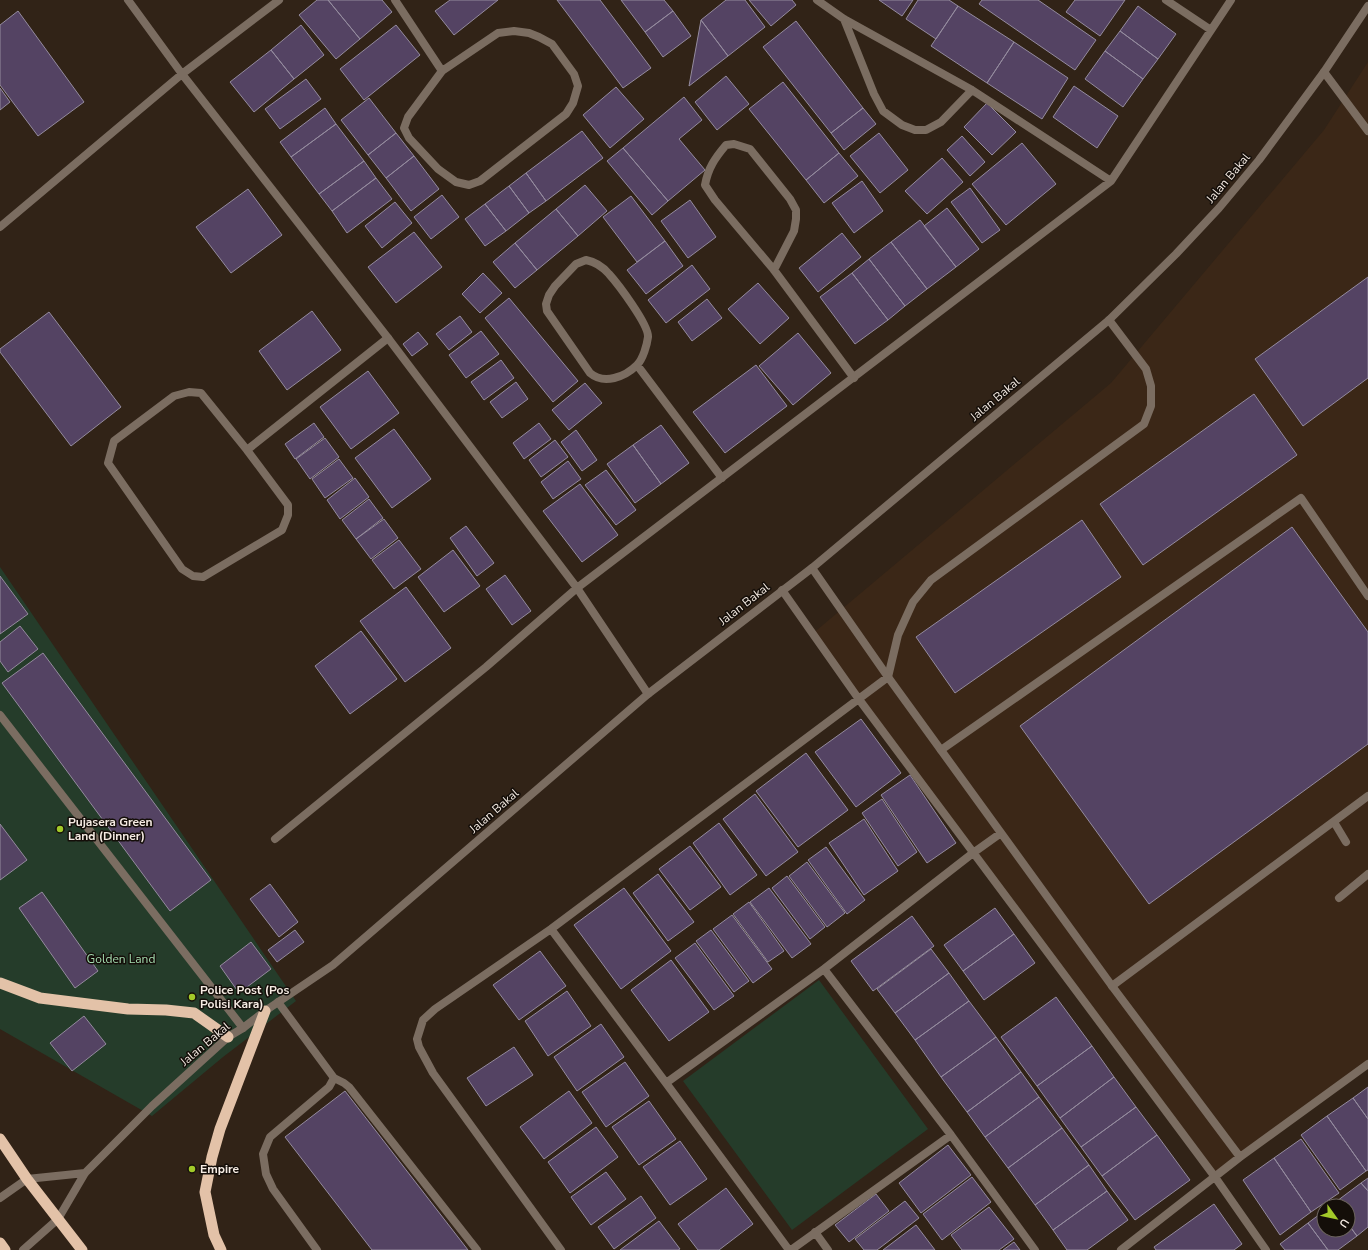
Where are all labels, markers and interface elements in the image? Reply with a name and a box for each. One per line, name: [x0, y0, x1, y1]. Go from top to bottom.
street label: Jalan Bakal: [1202, 149, 1254, 207]
street label: Jalan Bakal: [966, 373, 1024, 425]
street label: Jalan Bakal: [714, 579, 773, 630]
street label: Jalan Bakal: [465, 785, 522, 838]
place label: Pujasera Green Land (Dinner): [68, 814, 153, 844]
marker: Pujasera Green Land (Dinner): [55, 824, 65, 834]
park label: Golden Land: [87, 951, 155, 967]
place label: Police Post (Pos Polisi Kara): [200, 982, 289, 1012]
marker: Police Post (Pos Polisi Kara): [187, 992, 197, 1002]
street label: Jalan Bakal: [176, 1018, 234, 1070]
place label: Empire: [200, 1161, 240, 1177]
marker: Empire: [187, 1164, 197, 1174]
north arrow: [1316, 1198, 1356, 1238]
text: U: [1335, 1216, 1352, 1231]

